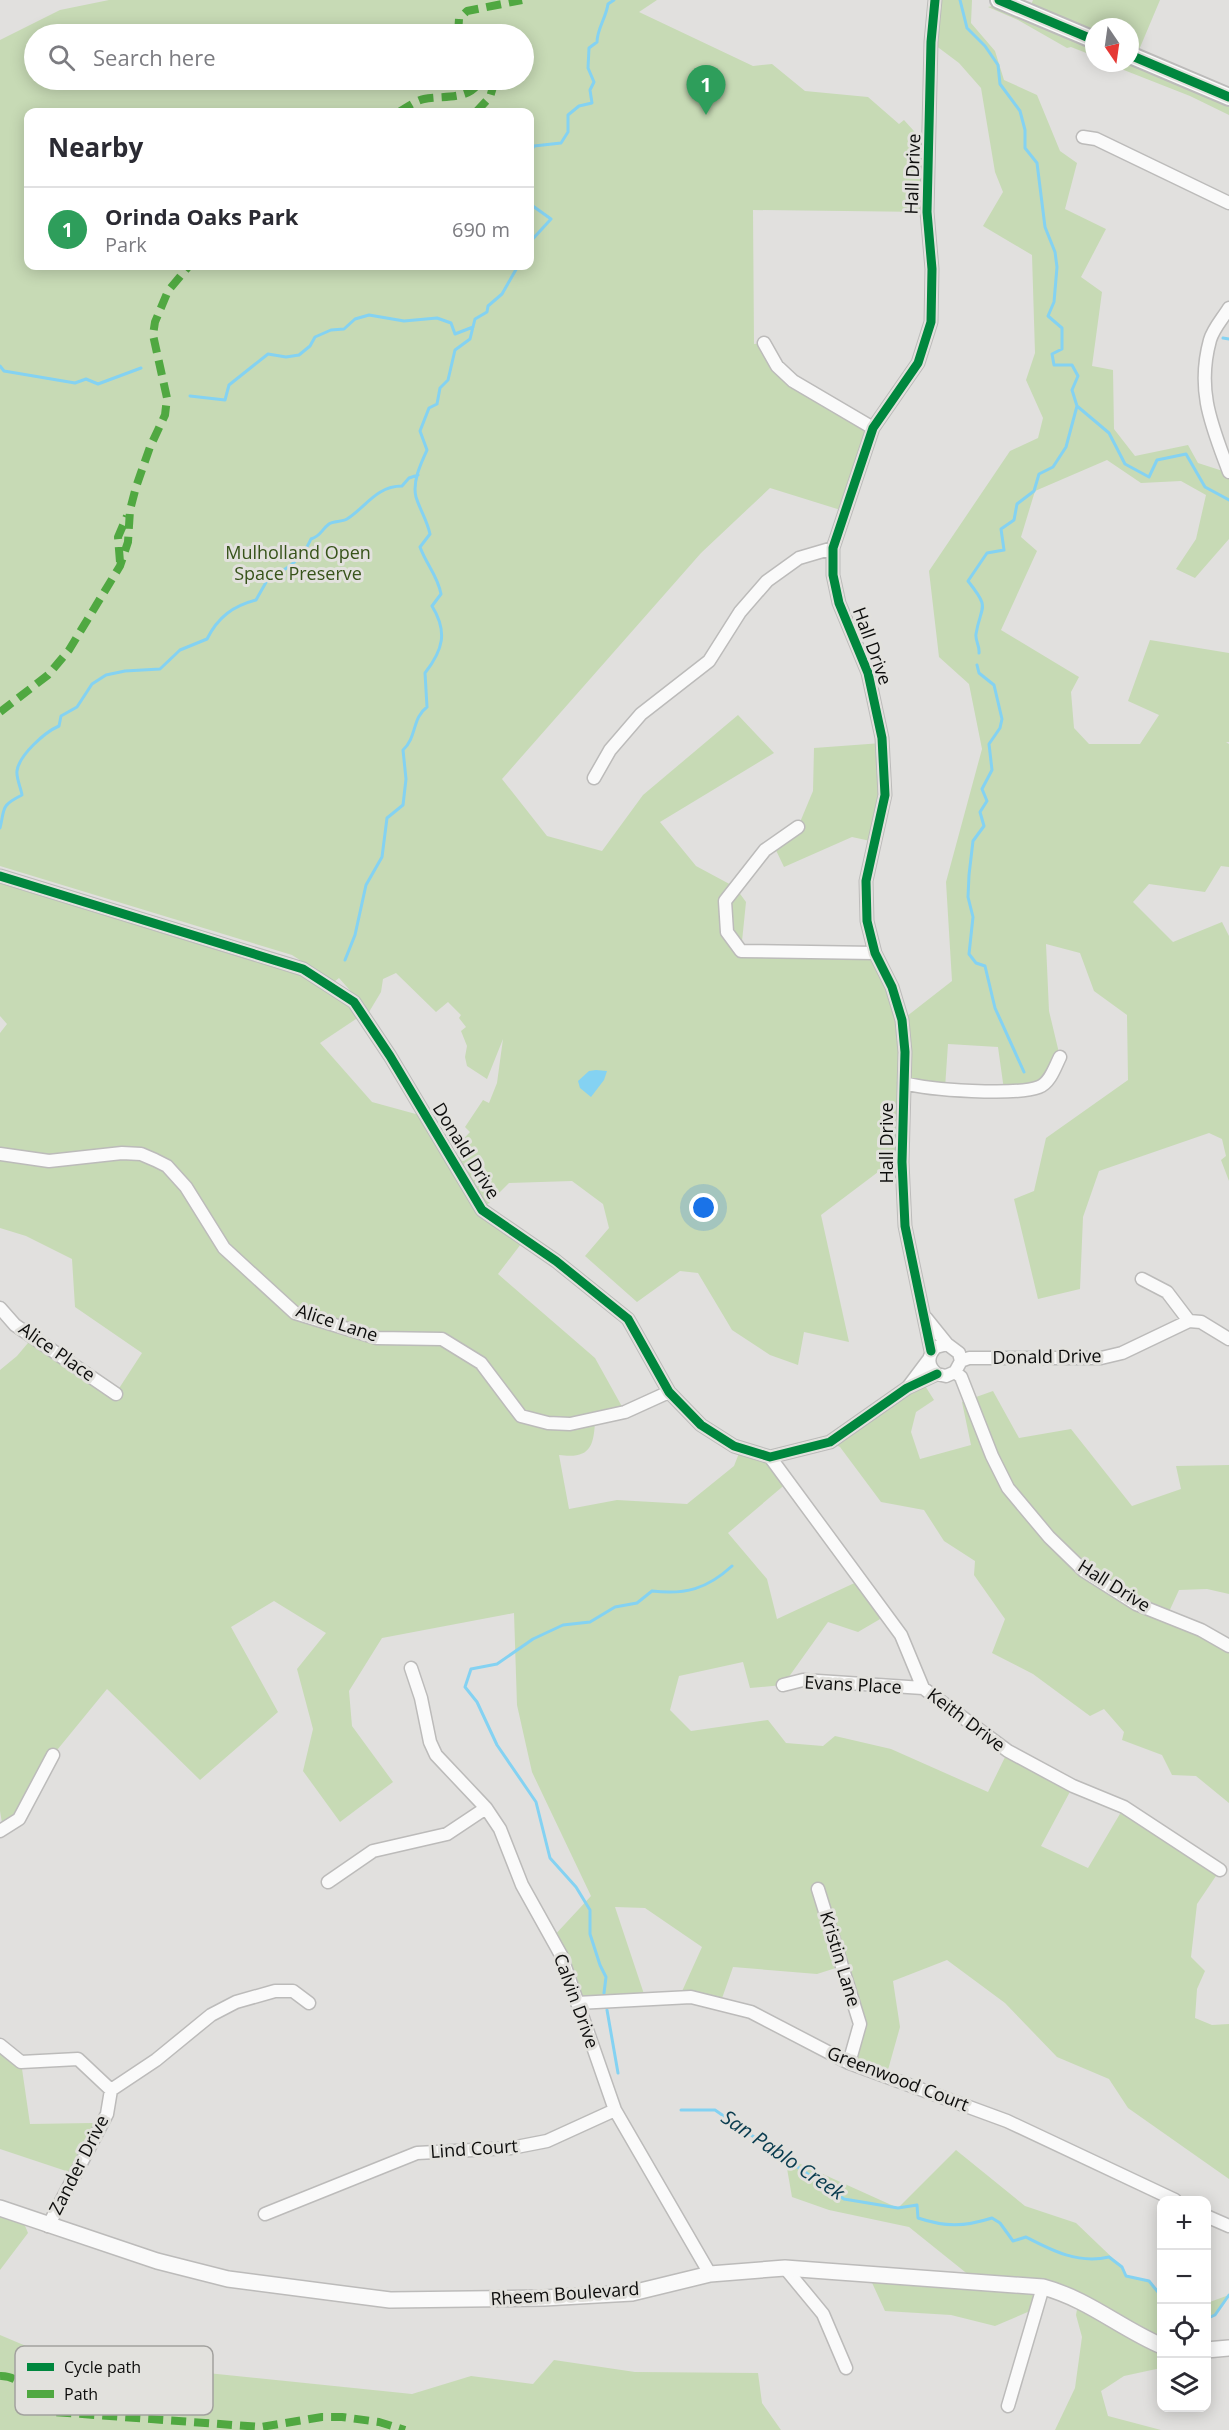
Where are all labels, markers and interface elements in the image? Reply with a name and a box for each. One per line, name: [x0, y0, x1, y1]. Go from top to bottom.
north arrow: [1085, 18, 1139, 72]
search box: [24, 24, 534, 90]
icon: search: [45, 41, 78, 74]
text: Search here: [93, 42, 216, 72]
pin: 1: [686, 66, 726, 115]
text: Nearby: [48, 129, 143, 165]
street label: Hall Drive: [899, 133, 925, 215]
text: Orinda Oaks Park: [105, 201, 298, 231]
text: 1: [62, 216, 73, 243]
text: 690 m: [452, 216, 510, 243]
text: Park: [105, 231, 147, 258]
park label: Mulholland Open Space Preserve: [225, 540, 371, 585]
street label: Hall Drive: [848, 603, 898, 688]
street label: Donald Drive: [428, 1098, 506, 1203]
street label: Hall Drive: [874, 1102, 898, 1184]
your location: [689, 1193, 718, 1222]
street label: Alice Lane: [293, 1298, 381, 1347]
street label: Alice Place: [15, 1316, 100, 1386]
street label: Donald Drive: [992, 1343, 1102, 1369]
street label: Hall Drive: [1074, 1553, 1155, 1617]
street label: Evans Place: [804, 1669, 902, 1699]
street label: Keith Drive: [923, 1682, 1011, 1756]
street label: Kristin Lane: [815, 1908, 867, 2009]
street label: Calvin Drive: [549, 1950, 605, 2051]
street label: Greenwood Court: [824, 2040, 973, 2116]
water label: San Pablo Creek: [716, 2103, 851, 2206]
street label: Zander Drive: [43, 2111, 113, 2218]
street label: Lind Court: [429, 2133, 518, 2163]
map controls: [1157, 2196, 1211, 2412]
button: +: [1157, 2196, 1211, 2250]
button: −: [1157, 2250, 1211, 2304]
street label: Rheem Boulevard: [490, 2276, 640, 2310]
button: locate: [1157, 2304, 1211, 2358]
legend: [15, 2346, 213, 2415]
text: Cycle path: [64, 2356, 141, 2378]
button: layers: [1157, 2358, 1211, 2412]
text: Path: [64, 2383, 98, 2405]

